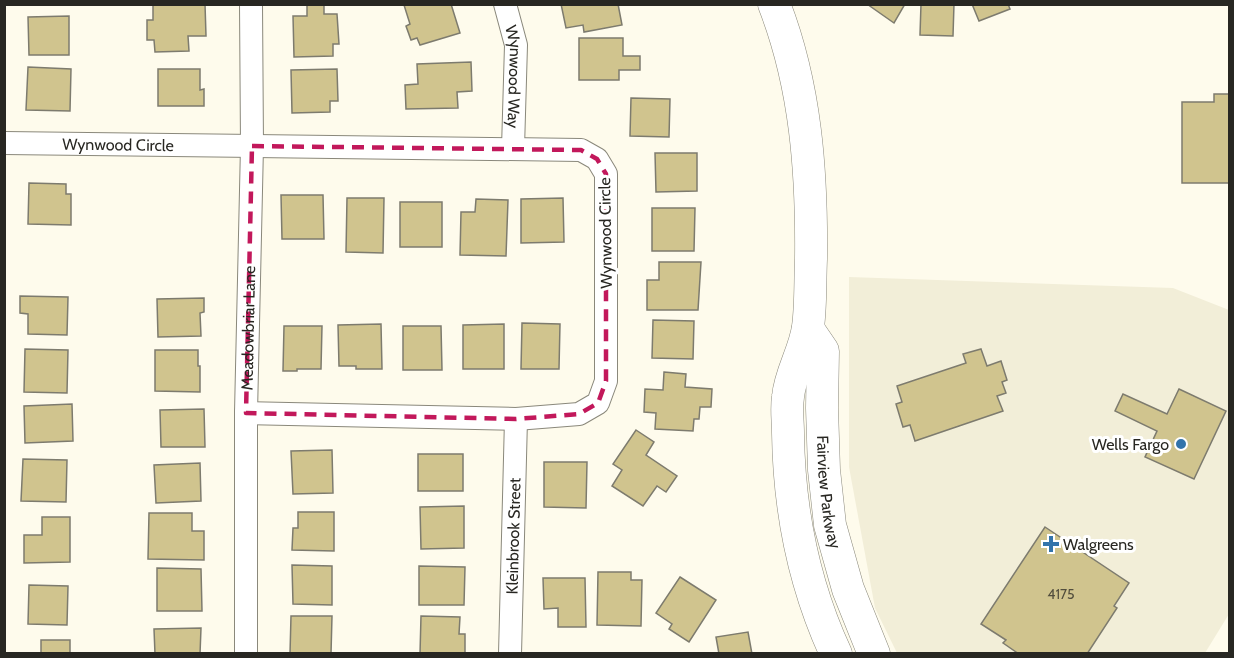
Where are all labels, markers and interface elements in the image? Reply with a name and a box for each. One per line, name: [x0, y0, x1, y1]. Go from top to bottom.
street label: Wynwood Way: [501, 23, 525, 129]
street label: Wynwood Circle: [62, 135, 174, 155]
street label: Wynwood Circle: [595, 177, 616, 289]
street label: Meadowbriar Lane: [238, 266, 259, 390]
street label: Fairview Parkway: [813, 435, 845, 551]
place label: Wells Fargo: [1092, 435, 1169, 454]
marker: Wells Fargo: [1174, 437, 1188, 451]
street label: Kleinbrook Street: [503, 477, 525, 595]
place label: Walgreens: [1063, 535, 1134, 554]
marker: Walgreens: [1044, 537, 1058, 551]
house number: 4175: [1047, 585, 1075, 603]

